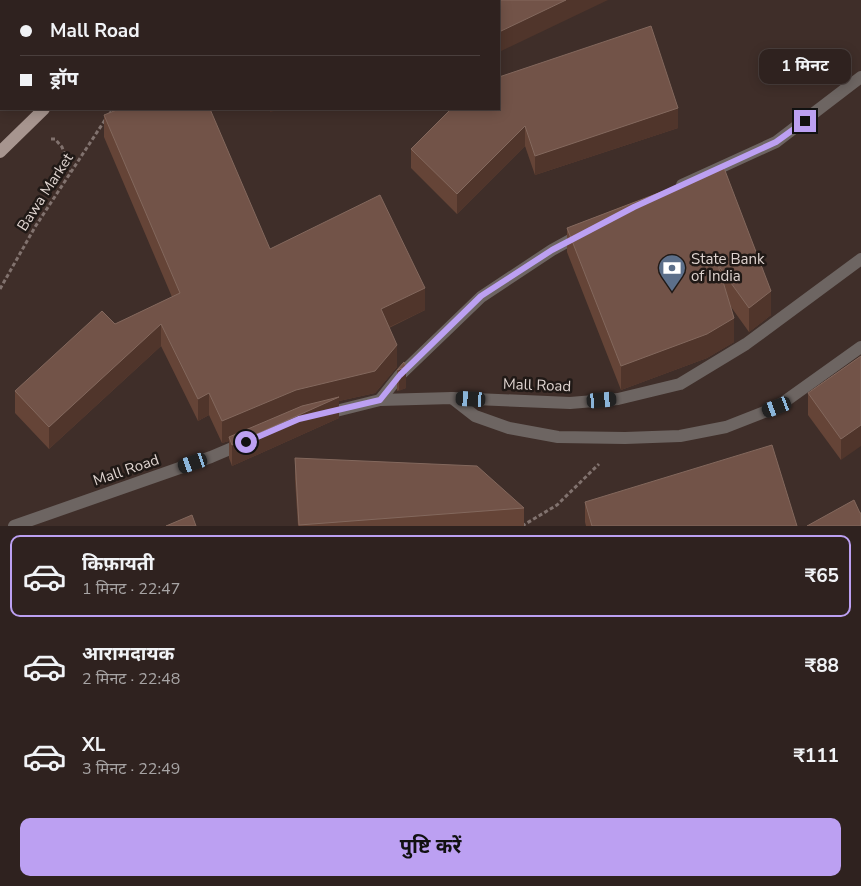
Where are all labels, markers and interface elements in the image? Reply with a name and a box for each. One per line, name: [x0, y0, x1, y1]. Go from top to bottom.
text: Mall Road: [50, 18, 140, 44]
callout: 1 मिनट: [759, 48, 851, 84]
text: 1 मिनट: [781, 55, 829, 77]
text: ड्रॉप: [50, 66, 78, 92]
route end: [794, 110, 816, 132]
street label: Bawa Market: [12, 149, 78, 235]
place label: State Bank of India: [691, 249, 765, 286]
bank icon: State Bank of India: [657, 253, 687, 292]
street label: Mall Road: [502, 374, 572, 396]
car: [455, 391, 486, 407]
car: [586, 391, 617, 409]
car: [760, 395, 793, 419]
route start: [235, 431, 257, 453]
street label: Mall Road: [90, 449, 162, 491]
car: [176, 451, 209, 475]
text: किफ़ायती: [82, 551, 154, 577]
icon: car: [22, 554, 67, 599]
text: ₹65: [805, 563, 839, 589]
text: 1 मिनट · 22:47: [82, 578, 180, 600]
text: आरामदायक: [82, 641, 174, 667]
icon: car: [22, 644, 67, 689]
text: ₹88: [805, 653, 839, 679]
text: 2 मिनट · 22:48: [82, 668, 180, 690]
text: XL: [82, 732, 105, 758]
icon: car: [22, 734, 67, 779]
text: ₹111: [793, 743, 839, 769]
text: 3 मिनट · 22:49: [82, 758, 180, 780]
button: पुष्टि करें: [20, 818, 841, 876]

